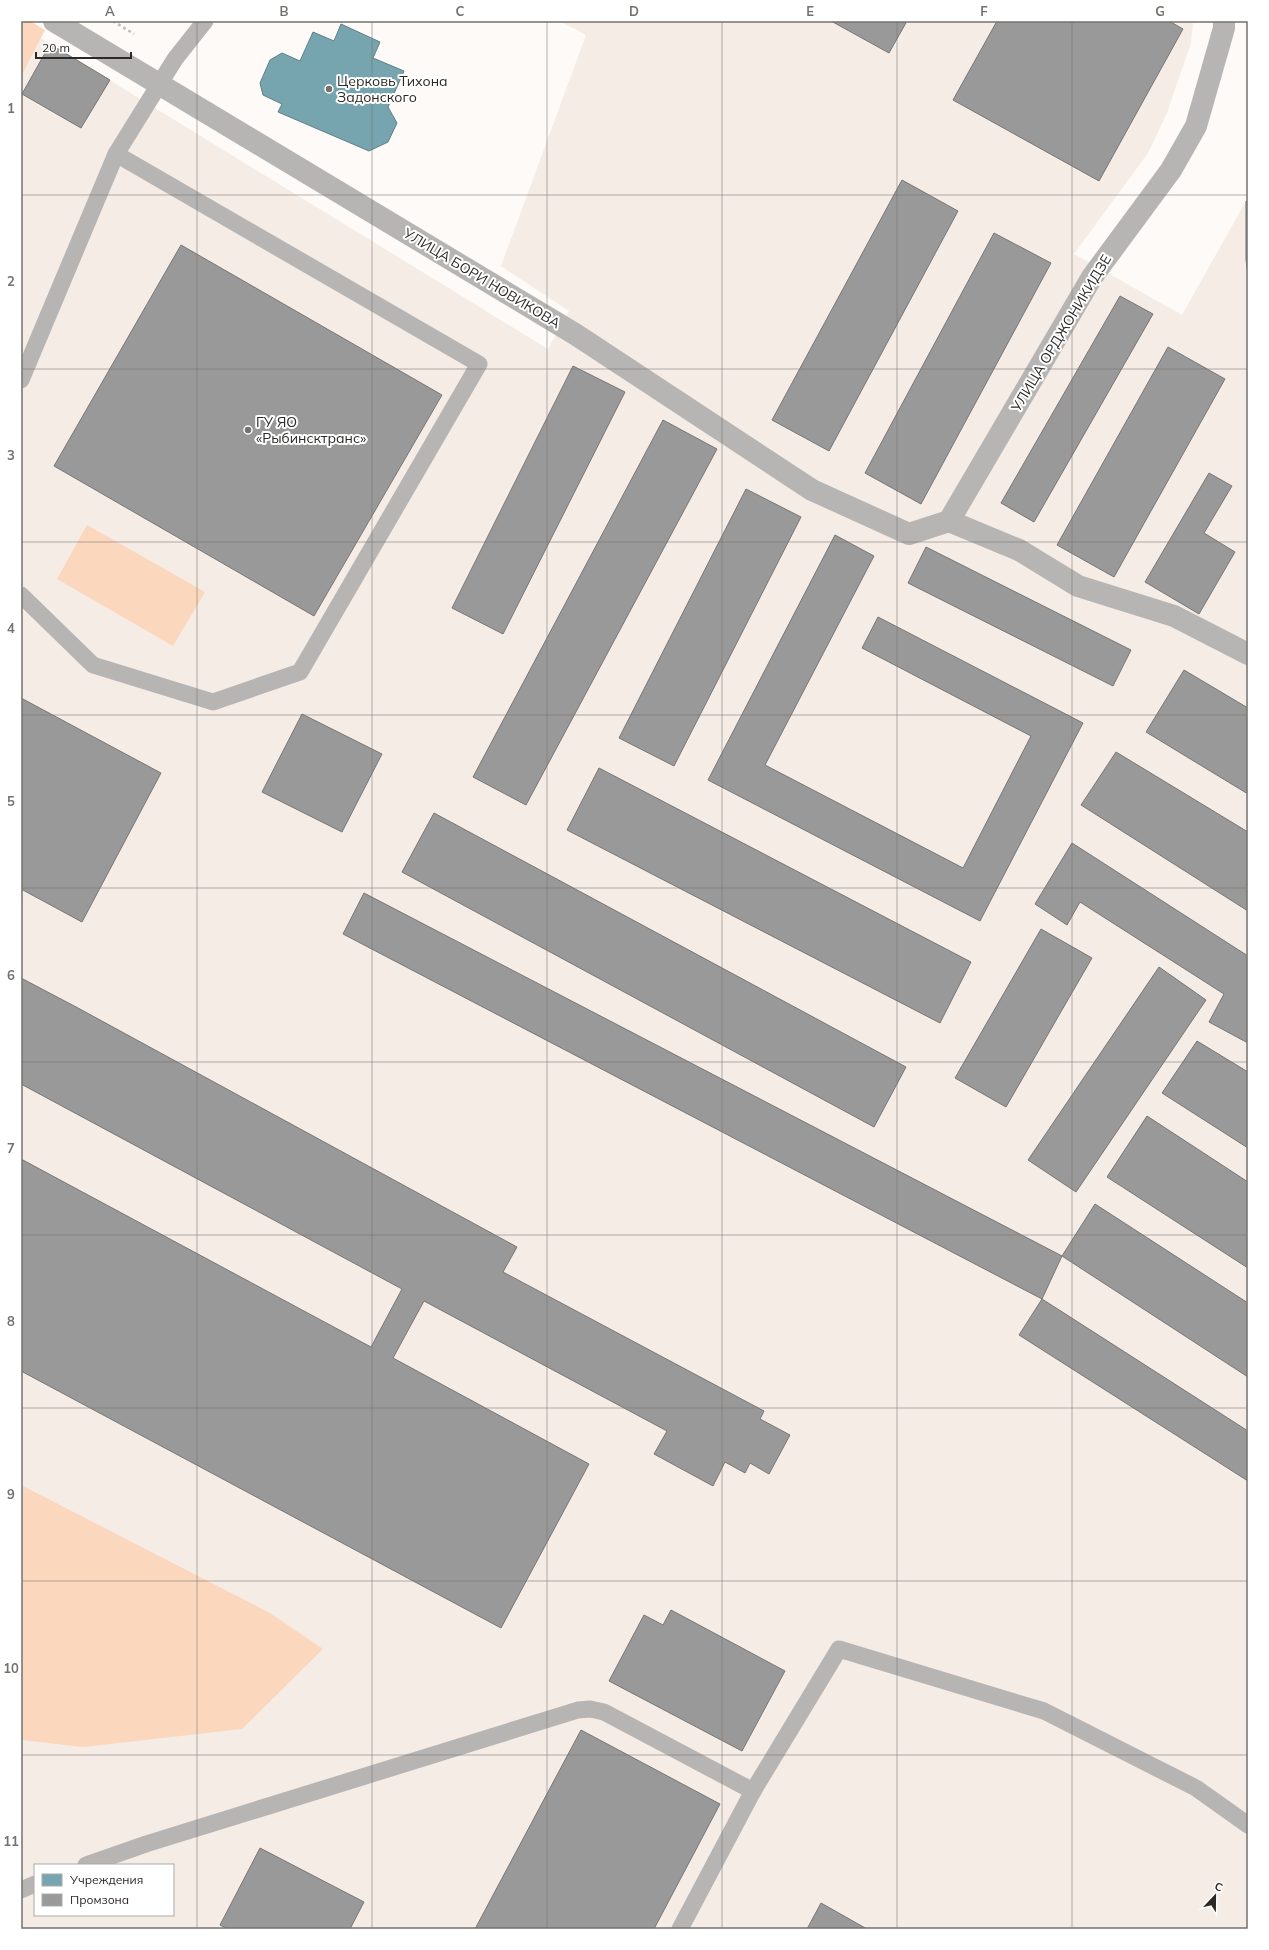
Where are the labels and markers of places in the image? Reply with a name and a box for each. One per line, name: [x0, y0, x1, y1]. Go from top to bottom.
place label: Церковь Тихона Задонского: [337, 72, 448, 106]
marker: Церковь Тихона Задонского: [324, 84, 334, 94]
place label: ГУ ЯО «Рыбинсктранс»: [256, 413, 366, 447]
marker: ГУ ЯО «Рыбинсктранс»: [243, 425, 253, 435]

